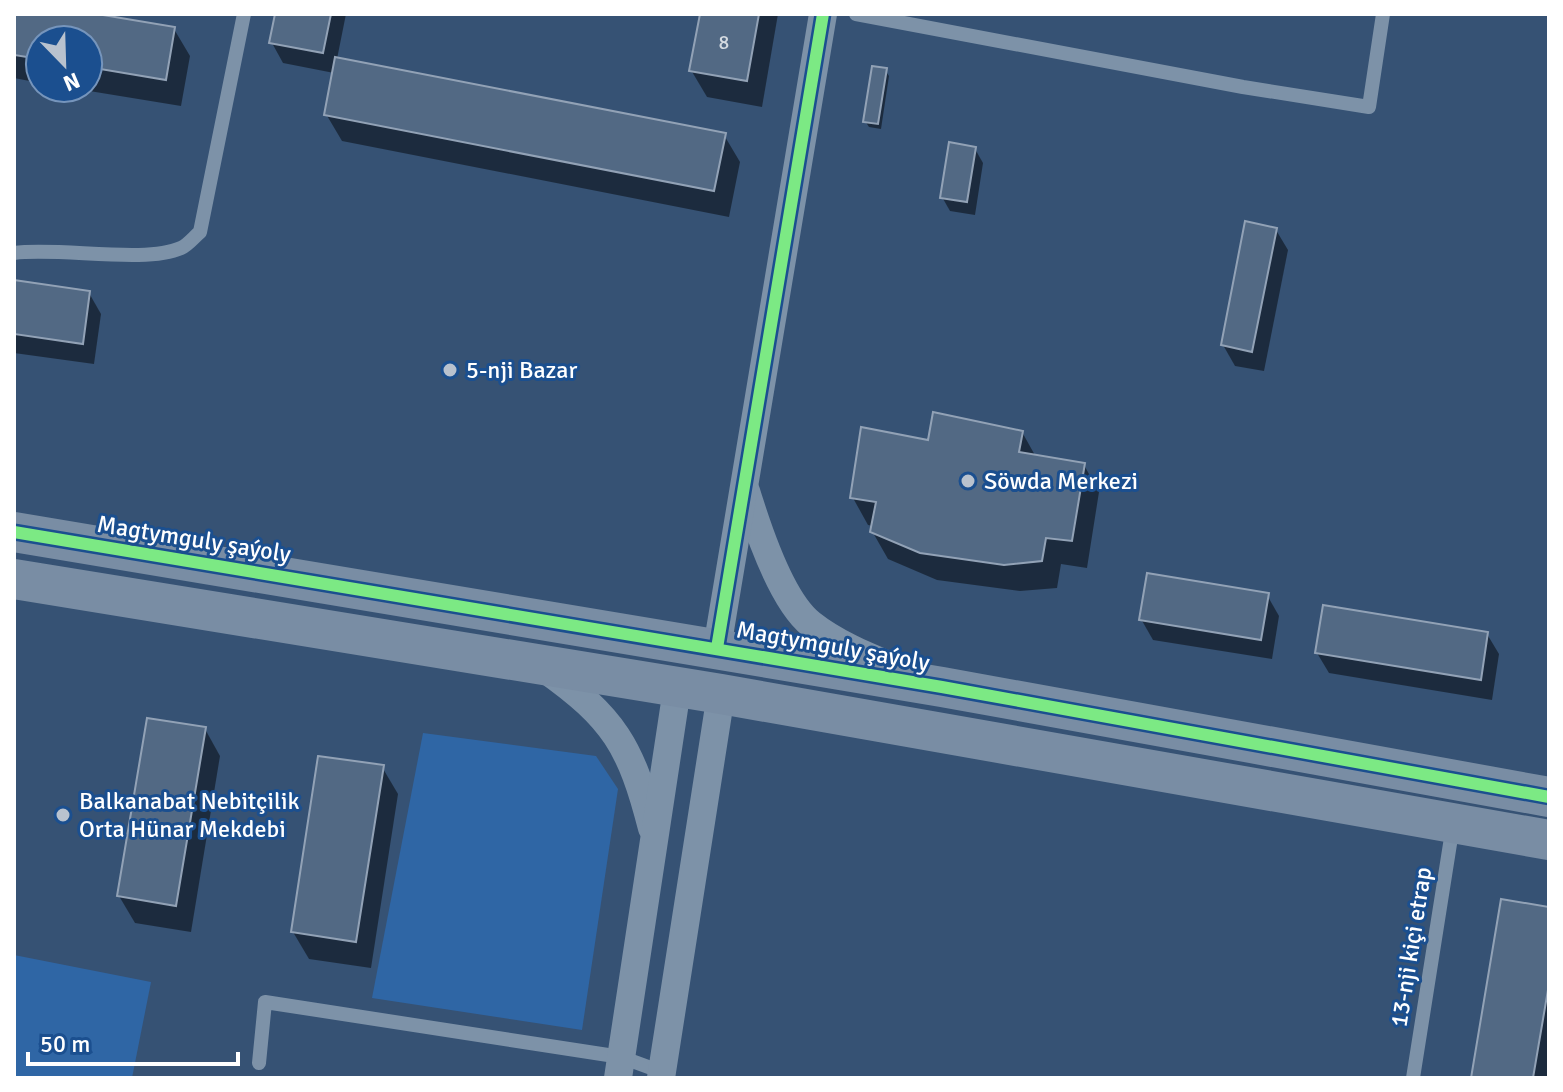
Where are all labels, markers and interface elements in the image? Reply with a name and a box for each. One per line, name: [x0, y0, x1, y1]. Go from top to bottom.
north arrow: [24, 24, 104, 104]
house number: 8: [719, 30, 729, 55]
text: N: [59, 67, 84, 97]
place label: 5-nji Bazar: [466, 355, 577, 385]
marker: 5-nji Bazar: [441, 361, 459, 379]
place label: Söwda Merkezi: [984, 466, 1138, 496]
marker: Söwda Merkezi: [959, 472, 977, 490]
street label: Magtymguly şaýoly: [95, 509, 293, 569]
street label: Magtymguly şaýoly: [734, 614, 932, 678]
place label: Balkanabat Nebitçilik Orta Hünar Mekdebi: [79, 786, 300, 844]
marker: Balkanabat Nebitçilik Orta Hünar Mekdebi: [54, 806, 72, 824]
street label: 13-nji kiçi etrap: [1384, 865, 1438, 1029]
scale bar: [28, 1016, 238, 1066]
text: 50 m: [40, 1029, 90, 1059]

